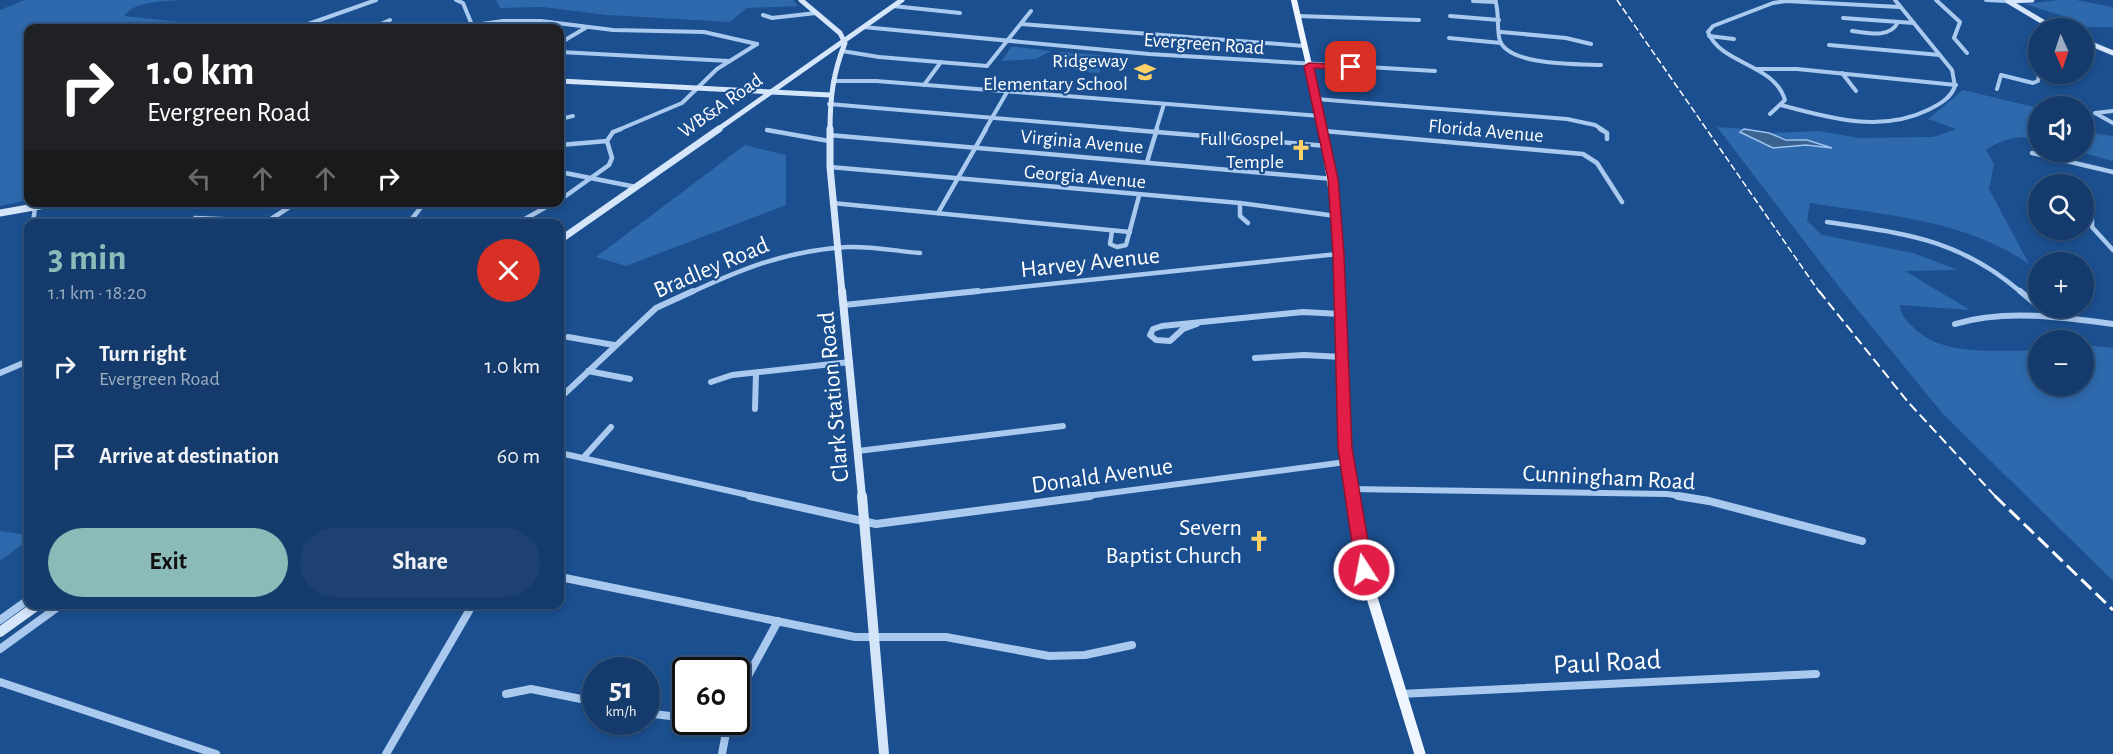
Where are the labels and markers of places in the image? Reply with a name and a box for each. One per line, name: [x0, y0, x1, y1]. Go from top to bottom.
pin: [1325, 41, 1376, 92]
place label: Ridgeway Elementary School: [983, 51, 1128, 94]
school or university icon: Ridgeway Elementary School: [1133, 60, 1157, 84]
place label: Full Gospel Temple: [1200, 129, 1284, 172]
church icon: Full Gospel Temple: [1289, 138, 1313, 162]
place label: Severn Baptist Church: [1105, 516, 1242, 568]
church icon: Severn Baptist Church: [1247, 529, 1271, 553]

